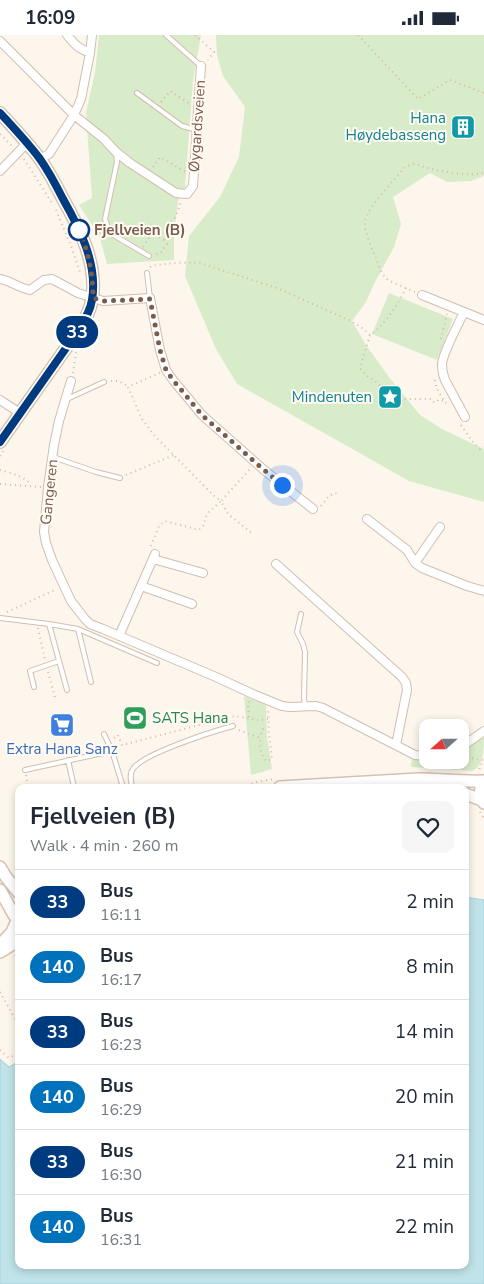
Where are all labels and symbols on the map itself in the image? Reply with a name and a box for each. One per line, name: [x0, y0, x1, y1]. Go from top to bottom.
street label: Øygardsveien: [184, 79, 210, 173]
place label: Hana Høydebasseng: [346, 108, 446, 145]
building icon: Hana Høydebasseng: [450, 114, 476, 140]
marker: Fjellveien (B): [68, 219, 90, 241]
place label: Fjellveien (B): [94, 220, 186, 240]
line badge: 33: [54, 316, 100, 348]
place icon: Mindenuten: [377, 384, 403, 410]
place label: Mindenuten: [292, 387, 372, 407]
street label: Gangeren: [36, 458, 62, 526]
your location: [270, 473, 295, 498]
sports icon: SATS Hana: [122, 705, 148, 731]
place label: SATS Hana: [152, 708, 229, 728]
supermarket icon: Extra Hana Sanz: [49, 712, 75, 738]
north arrow: [419, 719, 469, 769]
place label: Extra Hana Sanz: [6, 739, 118, 759]

